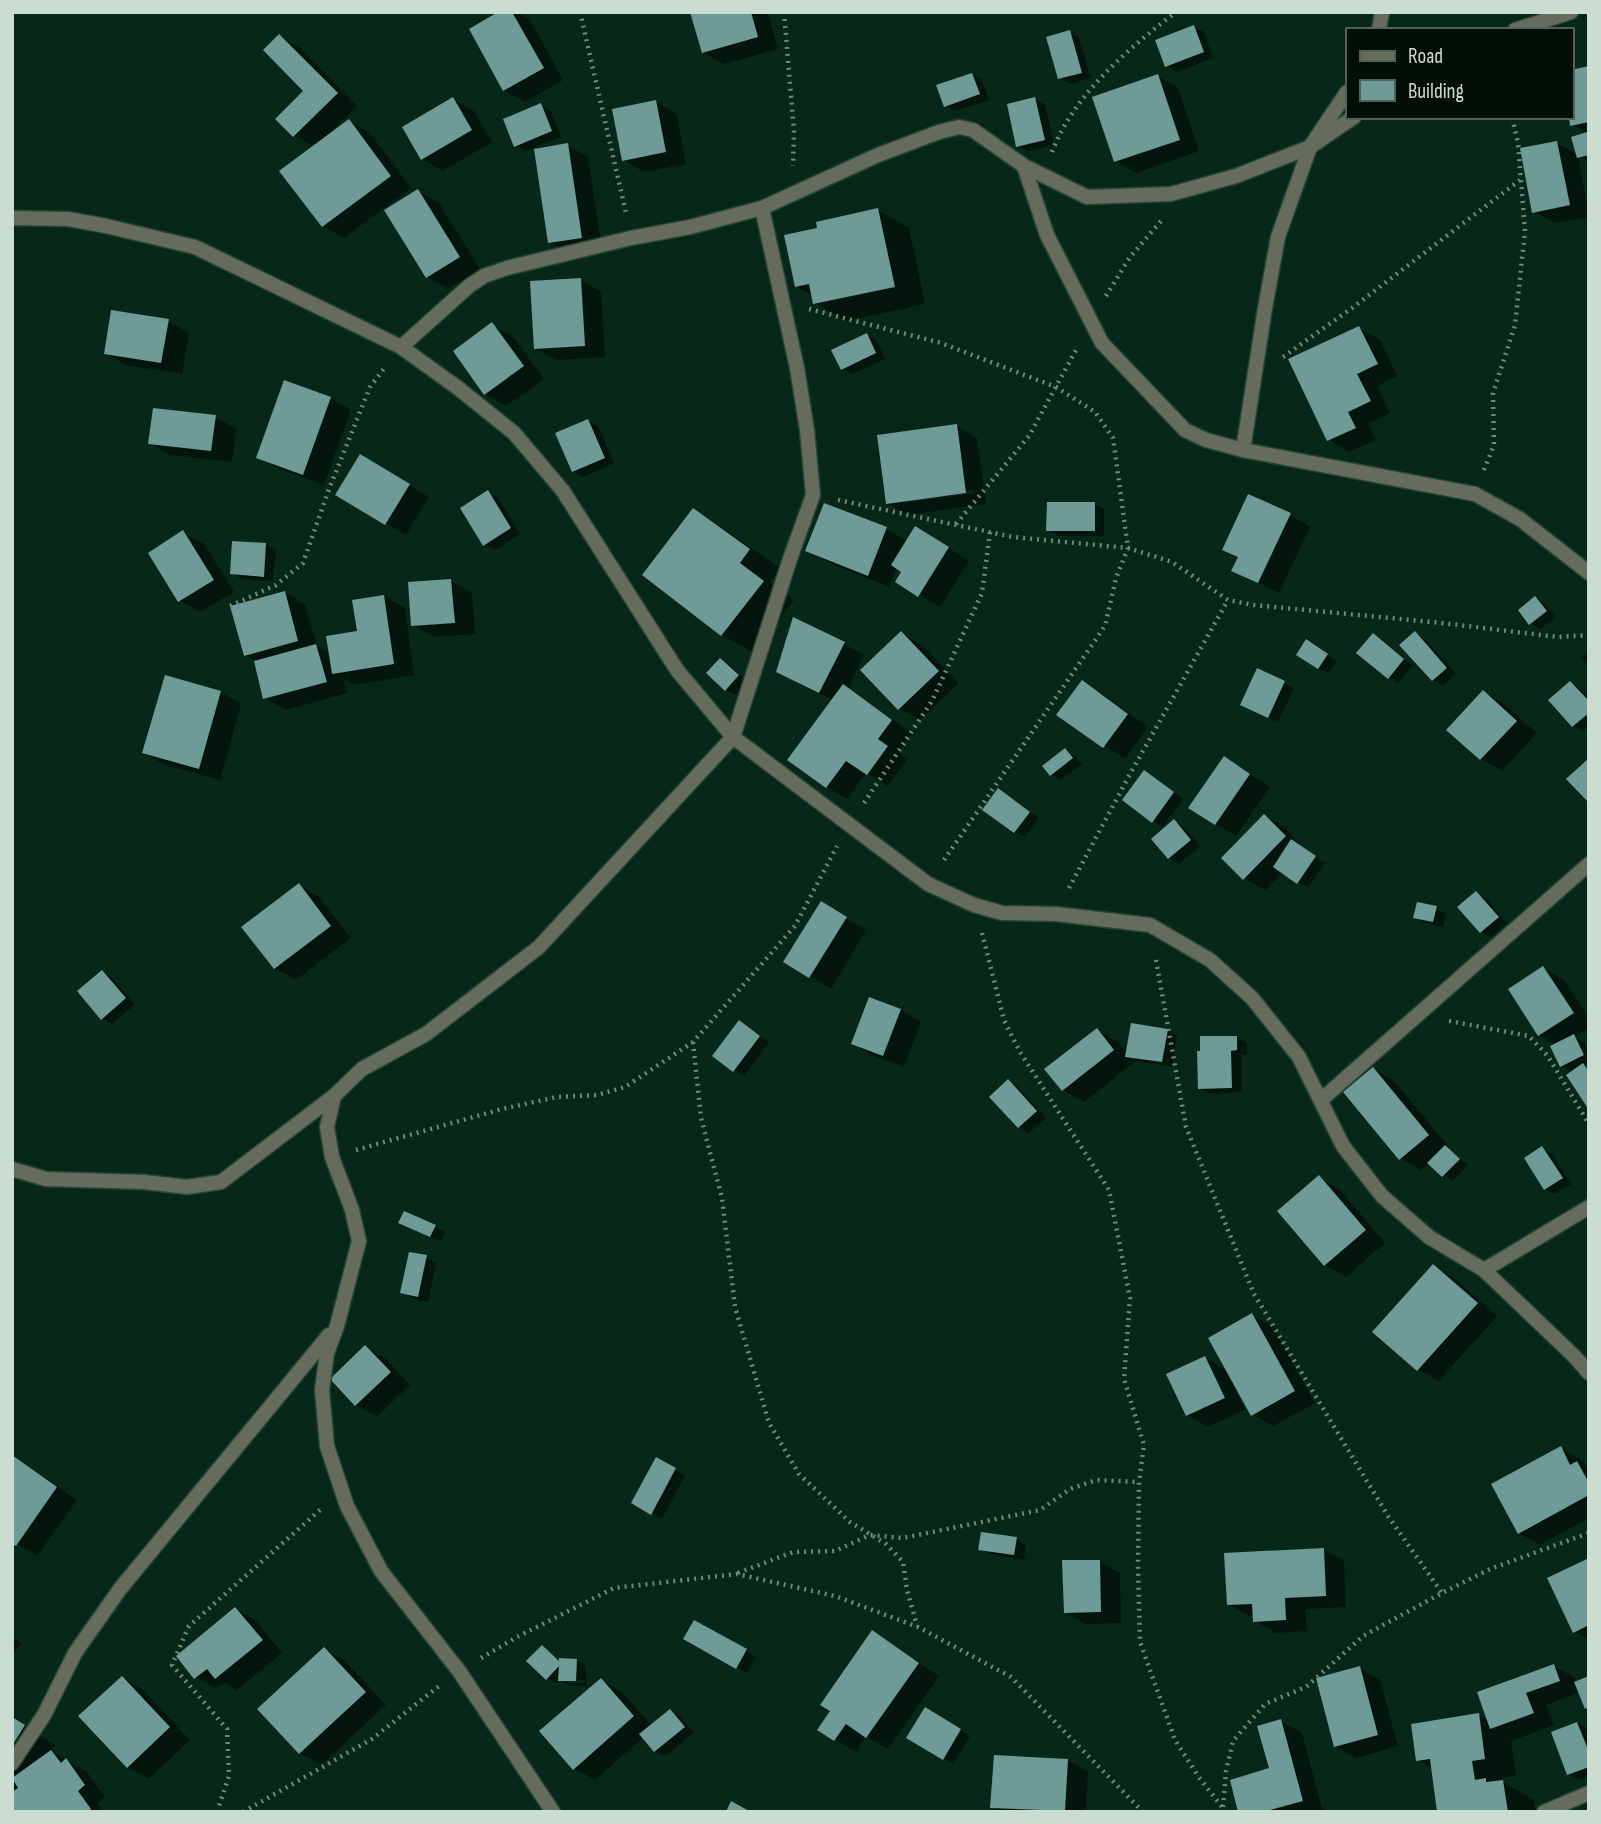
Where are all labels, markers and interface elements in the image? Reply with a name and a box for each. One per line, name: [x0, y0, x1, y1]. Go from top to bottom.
legend: [1346, 28, 1573, 119]
text: Road: [1408, 44, 1443, 69]
text: Building: [1408, 79, 1464, 104]

